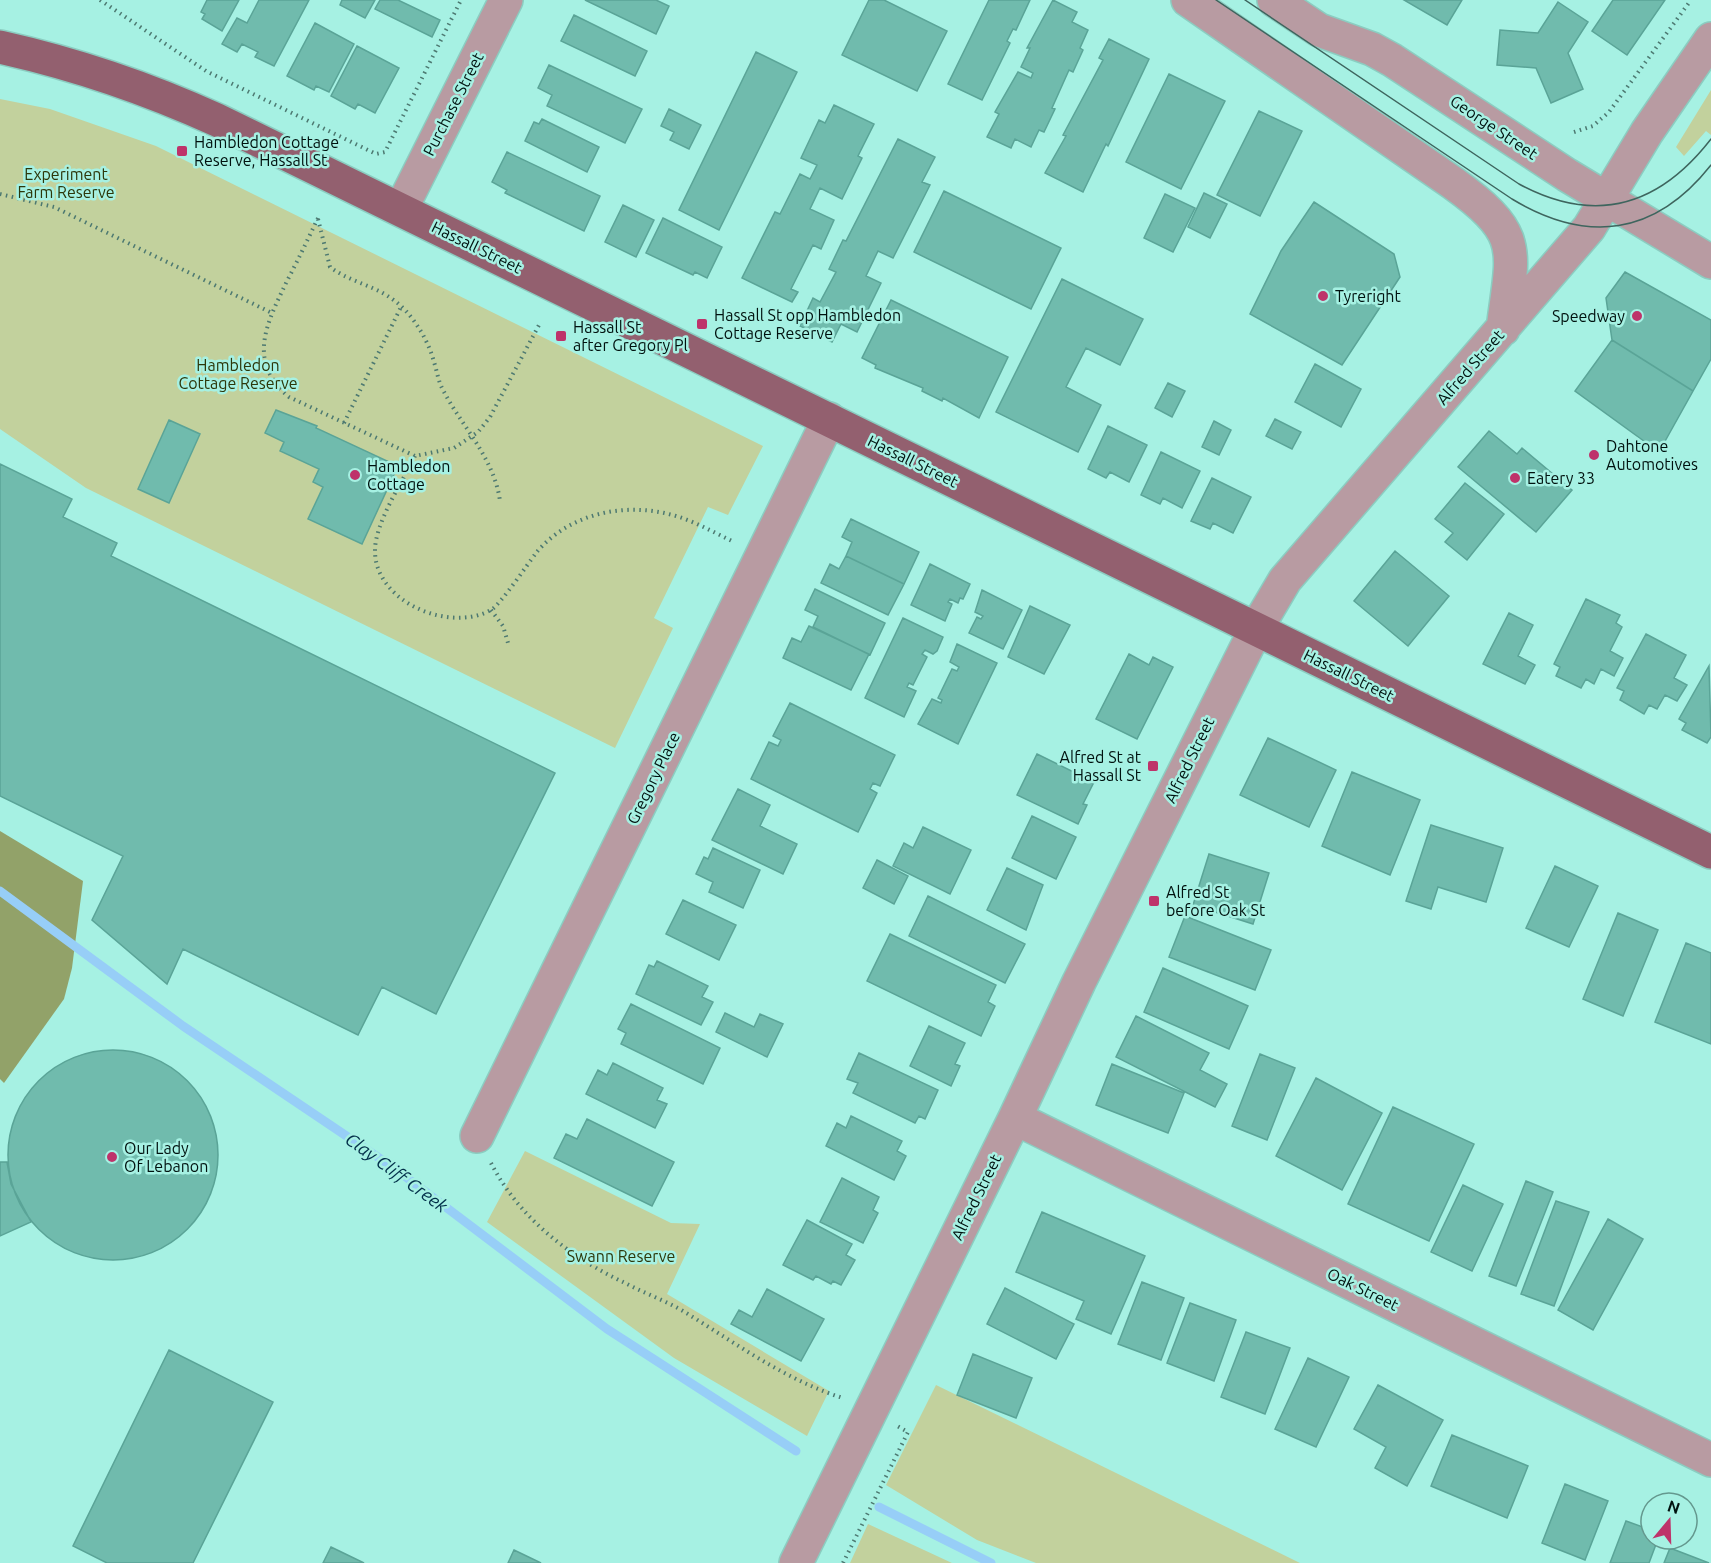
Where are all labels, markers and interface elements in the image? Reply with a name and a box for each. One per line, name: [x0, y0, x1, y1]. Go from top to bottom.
street label: Purchase Street: [419, 49, 487, 159]
street label: George Street: [1447, 91, 1542, 163]
place label: Hambledon Cottage Reserve, Hassall St: [194, 133, 339, 169]
marker: Hambledon Cottage Reserve, Hassall St: [175, 144, 189, 158]
park label: Experiment Farm Reserve: [17, 165, 115, 201]
street label: Hassall Street: [429, 217, 526, 277]
place label: Tyreright: [1335, 287, 1401, 305]
marker: Tyreright: [1316, 289, 1330, 303]
place label: Hassall St opp Hambledon Cottage Reserve: [714, 306, 901, 342]
place label: Speedway: [1552, 307, 1625, 325]
marker: Speedway: [1630, 309, 1644, 323]
marker: Hassall St opp Hambledon Cottage Reserve: [695, 317, 709, 331]
place label: Hassall St after Gregory Pl: [573, 318, 688, 354]
street label: Alfred Street: [1433, 325, 1508, 408]
marker: Hassall St after Gregory Pl: [554, 329, 568, 343]
park label: Hambledon Cottage Reserve: [178, 356, 298, 392]
street label: Hassall Street: [865, 431, 962, 491]
place label: Dahtone Automotives: [1606, 437, 1698, 473]
marker: Dahtone Automotives: [1587, 448, 1601, 462]
place label: Hambledon Cottage: [367, 457, 450, 493]
marker: Hambledon Cottage: [348, 468, 362, 482]
place label: Eatery 33: [1527, 469, 1595, 487]
marker: Eatery 33: [1508, 471, 1522, 485]
street label: Hassall Street: [1301, 645, 1398, 705]
street label: Alfred Street: [1160, 714, 1218, 806]
street label: Gregory Place: [623, 729, 683, 827]
place label: Alfred St at Hassall St: [1060, 748, 1142, 784]
marker: Alfred St at Hassall St: [1146, 759, 1160, 773]
place label: Alfred St before Oak St: [1166, 883, 1266, 919]
marker: Alfred St before Oak St: [1147, 894, 1161, 908]
water label: Clay Cliff Creek: [341, 1128, 453, 1217]
place label: Our Lady Of Lebanon: [124, 1139, 208, 1175]
marker: Our Lady Of Lebanon: [105, 1150, 119, 1164]
street label: Alfred Street: [947, 1151, 1005, 1243]
park label: Swann Reserve: [567, 1247, 675, 1265]
street label: Oak Street: [1324, 1264, 1402, 1314]
north arrow: [1639, 1491, 1699, 1551]
text: N: [1665, 1496, 1682, 1517]

